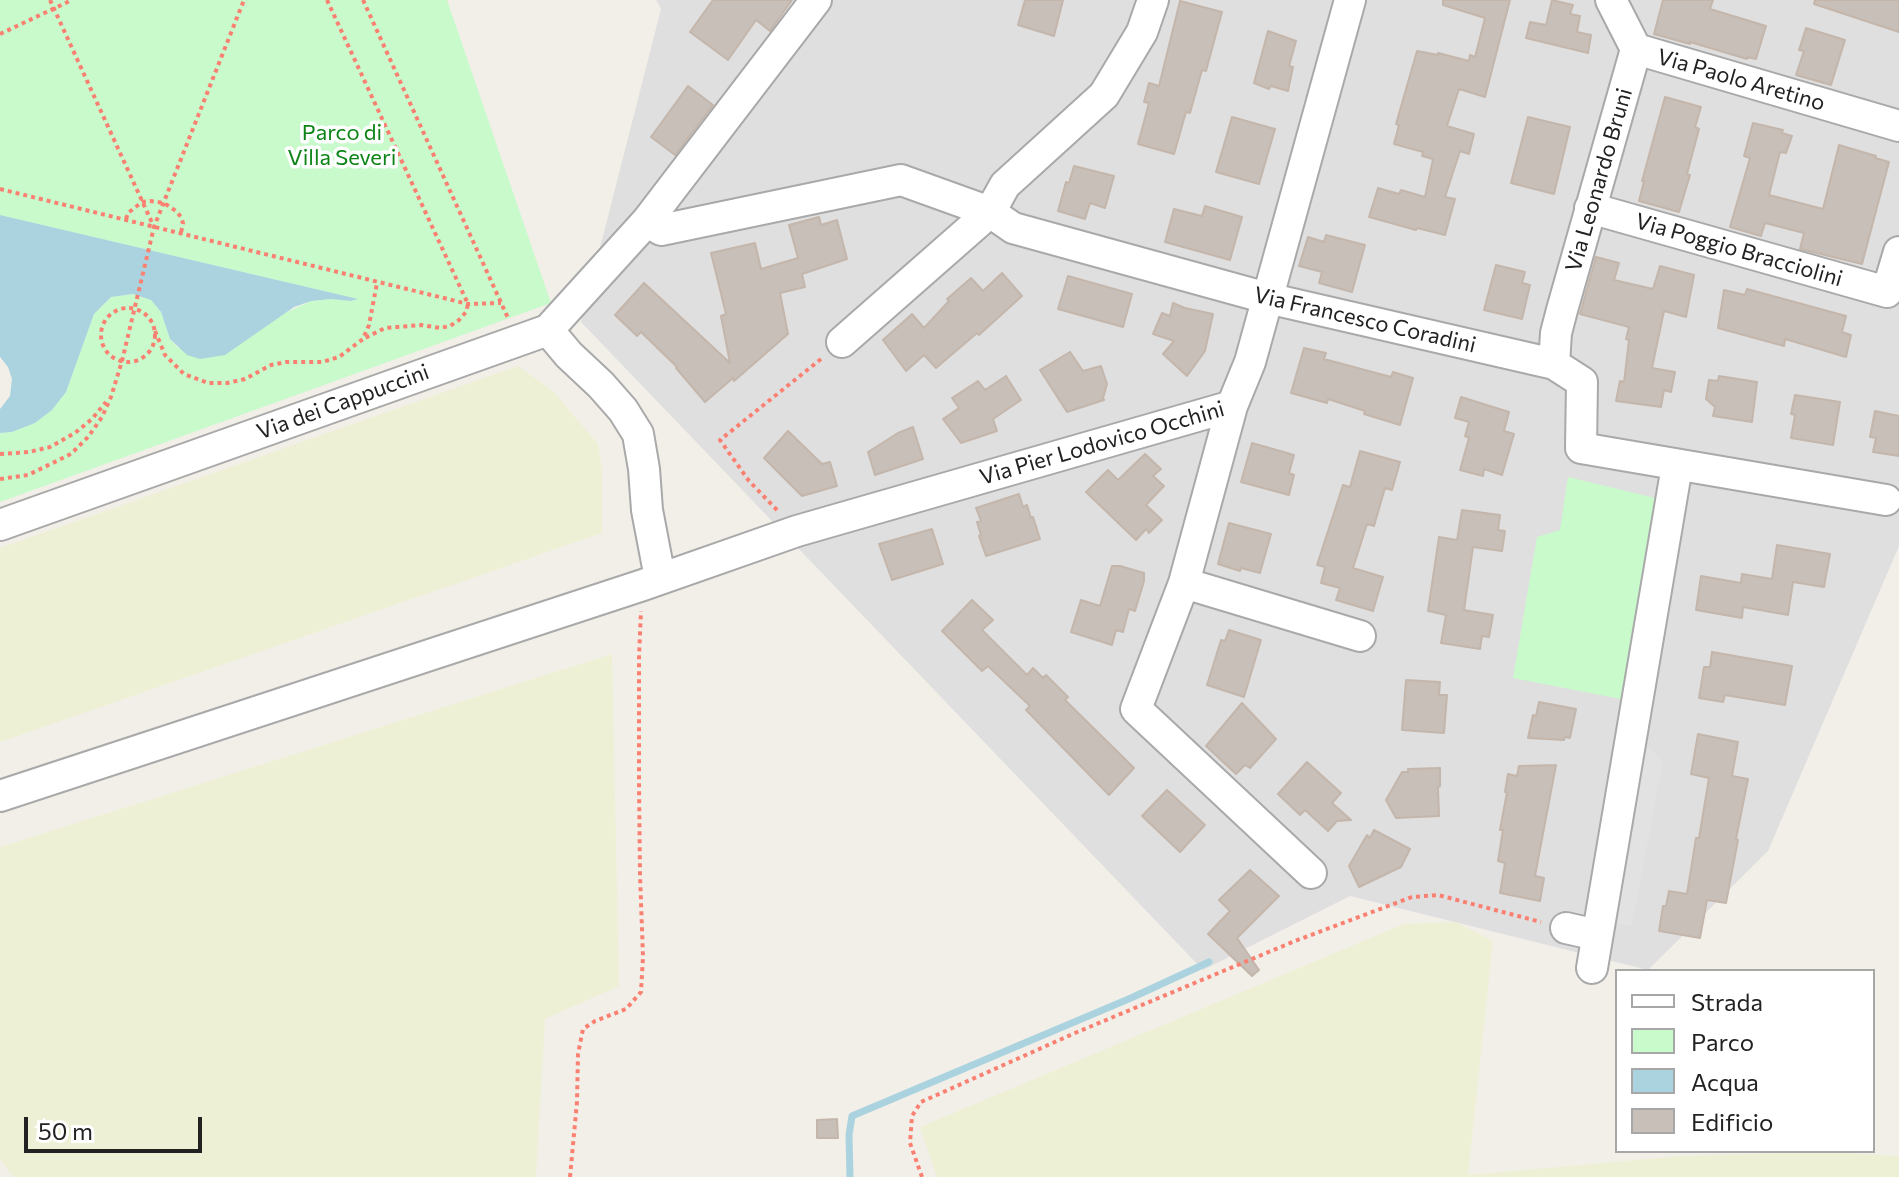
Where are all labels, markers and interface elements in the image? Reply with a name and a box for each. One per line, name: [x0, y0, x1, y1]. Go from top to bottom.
street label: Via Paolo Aretino: [1654, 43, 1828, 117]
street label: Via Leonardo Bruni: [1560, 85, 1638, 275]
park label: Parco di Villa Severi: [288, 120, 396, 172]
street label: Via Poggio Bracciolini: [1632, 208, 1846, 292]
street label: Via Francesco Coradini: [1251, 282, 1479, 358]
street label: Via dei Cappuccini: [253, 359, 433, 445]
street label: Via Pier Lodovico Occhini: [977, 395, 1227, 491]
legend: [1615, 969, 1875, 1153]
text: Strada: [1691, 987, 1763, 1016]
text: Parco: [1691, 1027, 1754, 1056]
text: Acqua: [1691, 1067, 1759, 1096]
scale bar: [28, 1101, 206, 1151]
text: Edificio: [1691, 1107, 1773, 1136]
text: 50 m: [38, 1116, 93, 1145]

